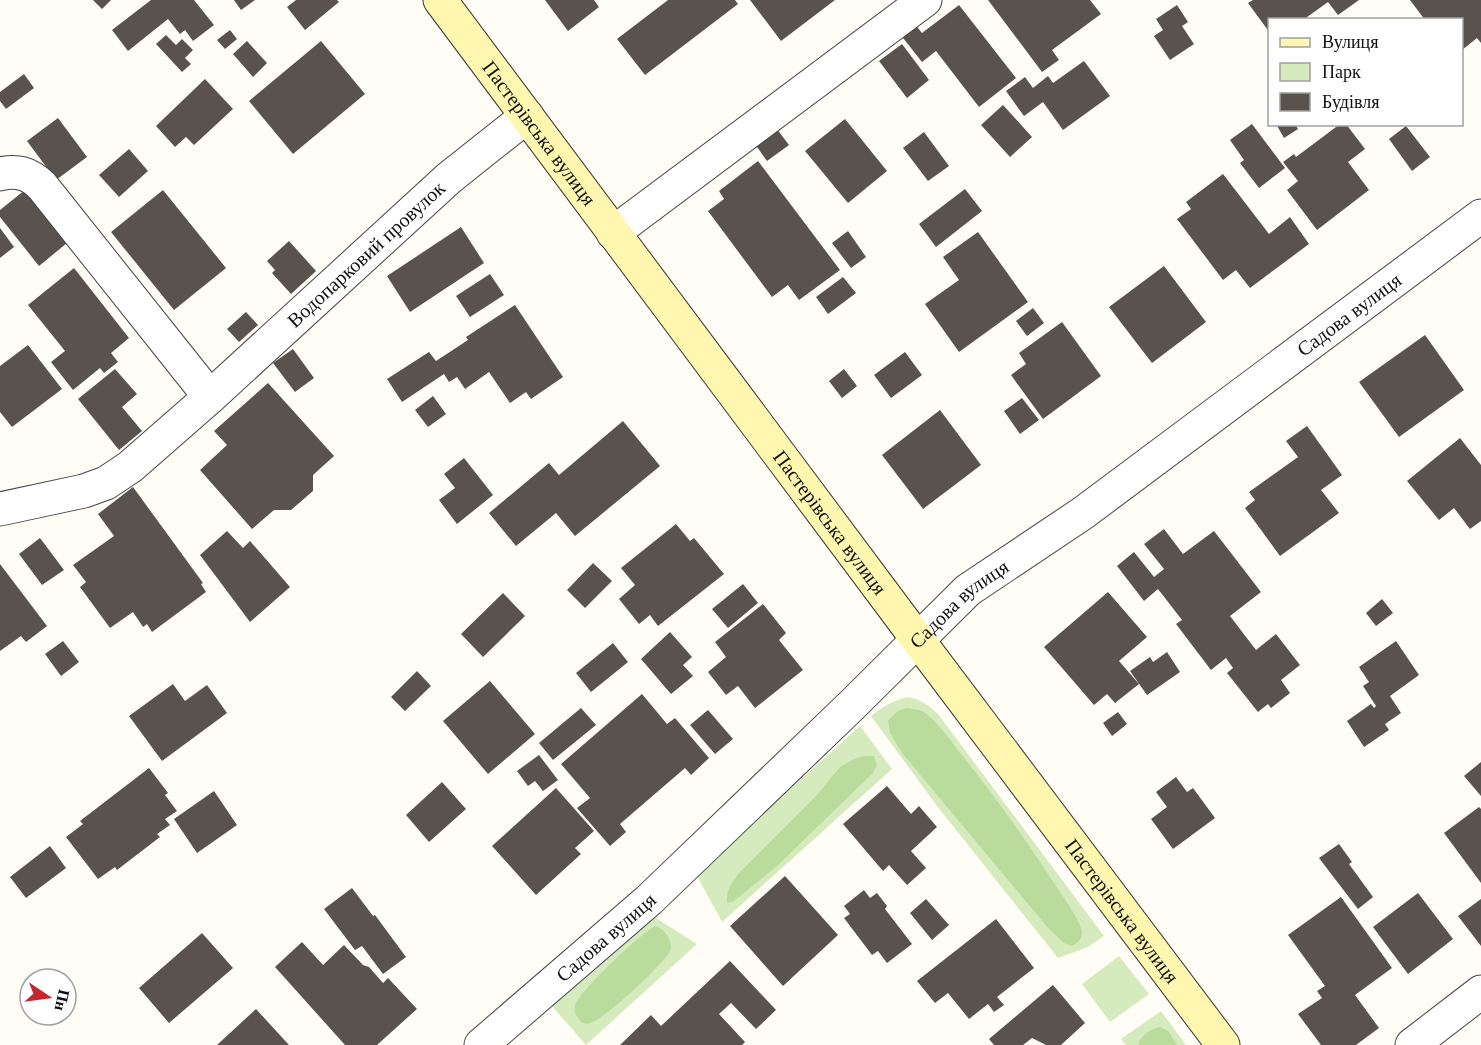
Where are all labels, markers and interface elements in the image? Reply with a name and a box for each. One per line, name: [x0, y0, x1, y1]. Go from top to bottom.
legend: [1268, 18, 1463, 126]
text: Вулиця: [1322, 32, 1379, 52]
street label: Пастерівська вулиця: [478, 56, 600, 210]
text: Парк: [1322, 62, 1361, 82]
text: Будівля: [1322, 92, 1379, 112]
street label: Водопарковий провулок: [283, 176, 449, 332]
street label: Садова вулиця: [1293, 269, 1405, 360]
street label: Пастерівська вулиця: [769, 446, 891, 599]
street label: Садова вулиця: [905, 555, 1013, 653]
street label: Пастерівська вулиця: [1061, 835, 1183, 987]
street label: Садова вулиця: [552, 889, 660, 986]
north arrow: [18, 967, 78, 1027]
text: Пн: [51, 988, 73, 1013]

